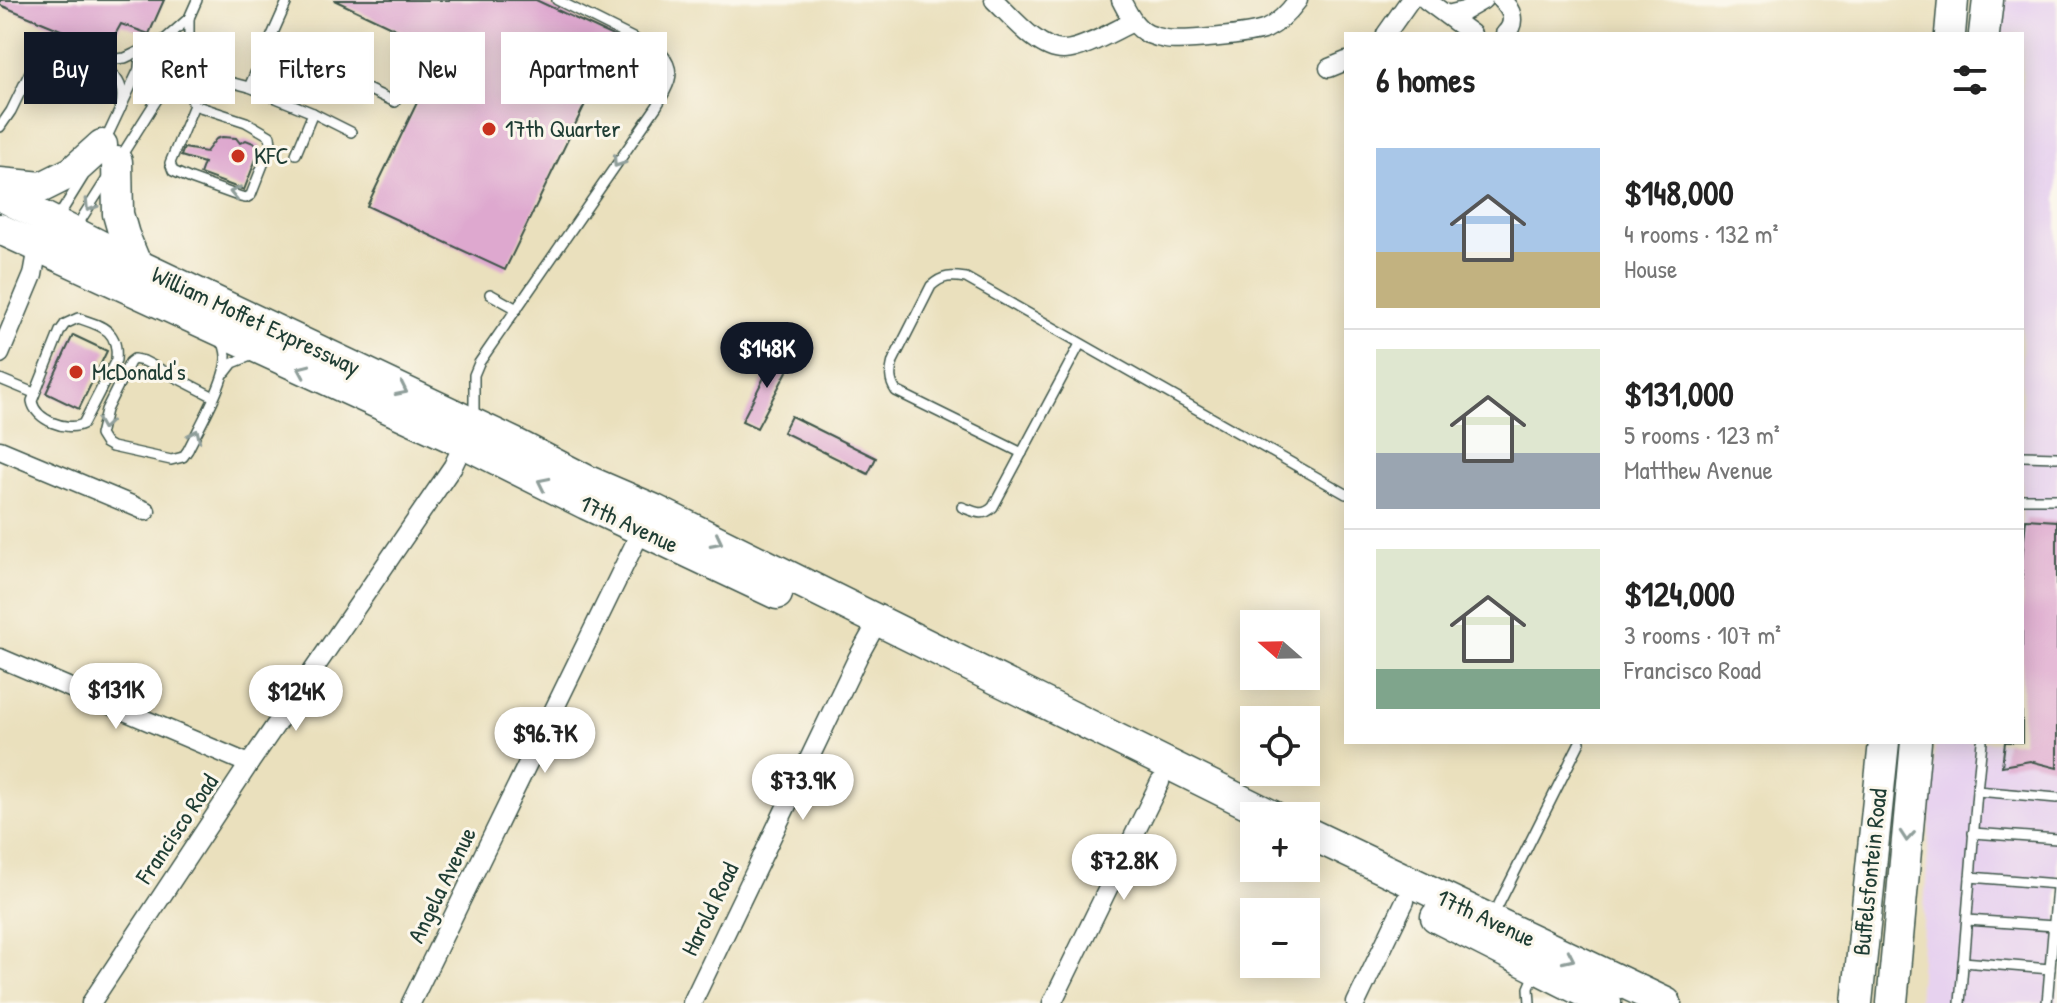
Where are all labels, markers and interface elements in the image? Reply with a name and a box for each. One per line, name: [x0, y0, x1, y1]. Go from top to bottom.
chip: Buy: [24, 32, 117, 104]
chip: Rent: [133, 32, 235, 104]
chip: Filters: [251, 32, 374, 104]
chip: New: [390, 32, 485, 104]
chip: Apartment: [501, 32, 667, 104]
text: 6 homes: [1376, 57, 1475, 103]
icon: filters: [1948, 58, 1992, 102]
place label: 17th Quarter: [505, 112, 620, 144]
marker: 17th Quarter: [480, 120, 498, 138]
place label: KFC: [254, 139, 289, 171]
marker: KFC: [229, 147, 247, 165]
one-way arrow: [613, 154, 628, 168]
text: $148,000: [1624, 170, 1734, 216]
icon: home: [1440, 180, 1536, 276]
one-way arrow: [229, 185, 242, 202]
one-way arrow: [84, 197, 99, 212]
text: 4 rooms · 132 m²: [1624, 216, 1778, 251]
text: House: [1624, 251, 1677, 286]
street label: William Moffet Expressway: [147, 258, 366, 382]
pin: $148K: [711, 322, 823, 390]
text: $148K: [738, 330, 796, 365]
place label: McDonald's: [92, 355, 186, 387]
marker: McDonald's: [67, 363, 85, 381]
one-way arrow: [297, 363, 312, 379]
text: $131,000: [1624, 371, 1734, 417]
one-way arrow: [394, 380, 409, 396]
icon: home: [1440, 381, 1536, 477]
text: 5 rooms · 123 m²: [1624, 417, 1780, 452]
one-way arrow: [96, 418, 113, 431]
one-way arrow: [185, 429, 201, 443]
text: Matthew Avenue: [1624, 452, 1773, 487]
one-way arrow: [537, 477, 552, 493]
street label: 17th Avenue: [575, 486, 684, 560]
one-way arrow: [708, 531, 723, 547]
text: $124,000: [1624, 571, 1735, 617]
icon: home: [1440, 581, 1536, 677]
north arrow: [1240, 610, 1320, 690]
map controls: [1240, 610, 1320, 978]
text: 3 rooms · 107 m²: [1624, 617, 1781, 652]
text: Francisco Road: [1624, 652, 1761, 687]
pin: $131K: [60, 663, 172, 731]
pin: $124K: [240, 665, 352, 733]
text: $131K: [87, 671, 145, 706]
text: $124K: [267, 673, 325, 708]
button: locate: [1240, 706, 1320, 786]
pin: $96.7K: [480, 707, 610, 775]
text: $96.7K: [512, 715, 578, 750]
pin: $73.9K: [738, 754, 868, 822]
text: $73.9K: [770, 762, 836, 797]
street label: Francisco Road: [127, 767, 225, 891]
street label: Buffelsfontein Road: [1844, 787, 1894, 957]
button: +: [1240, 802, 1320, 882]
street label: Angela Avenue: [399, 821, 483, 948]
one-way arrow: [1899, 830, 1916, 843]
pin: $72.8K: [1059, 834, 1189, 902]
text: $72.8K: [1090, 842, 1158, 877]
street label: Harold Road: [673, 857, 745, 961]
street label: 17th Avenue: [1432, 880, 1541, 954]
button: −: [1240, 898, 1320, 978]
one-way arrow: [1561, 948, 1575, 964]

